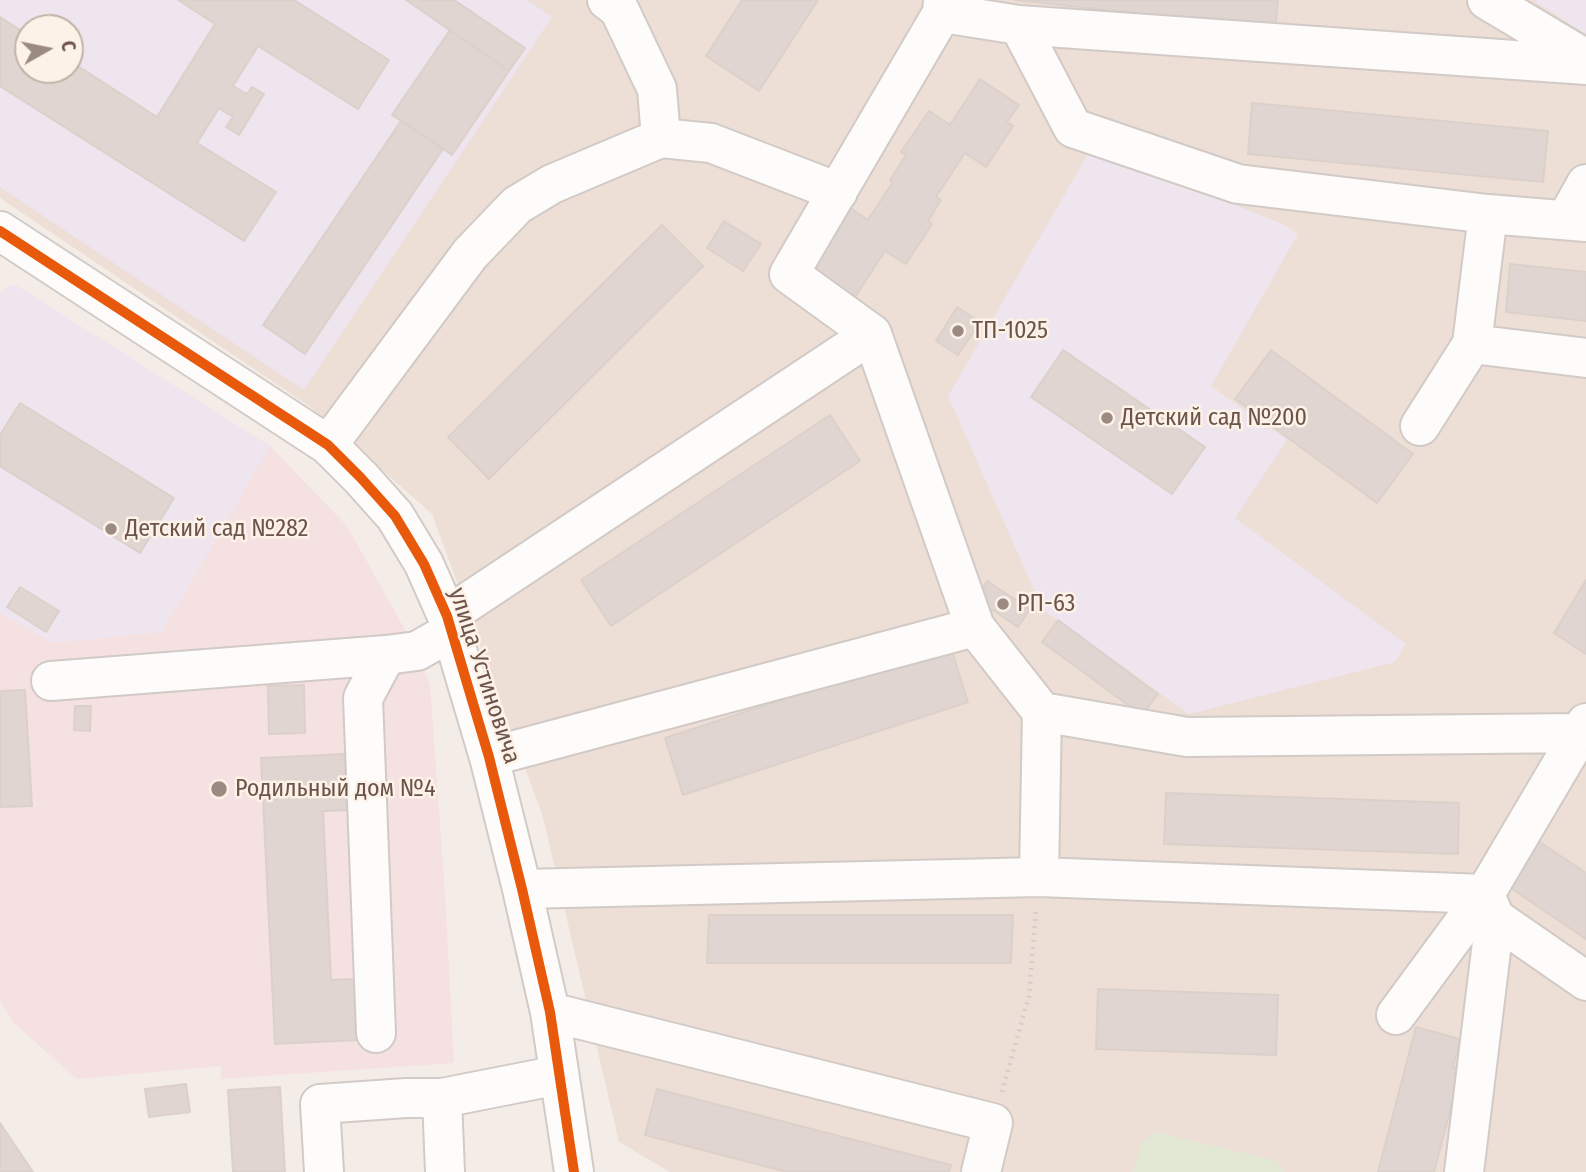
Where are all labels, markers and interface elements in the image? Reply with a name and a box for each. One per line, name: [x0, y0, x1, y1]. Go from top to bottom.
north arrow: [14, 14, 84, 84]
text: С: [56, 39, 80, 53]
place label: ТП-1025: [972, 317, 1048, 345]
marker: ТП-1025: [950, 323, 966, 339]
place label: Детский сад №200: [1121, 404, 1307, 432]
marker: Детский сад №200: [1099, 410, 1115, 426]
place label: Детский сад №282: [125, 515, 308, 543]
marker: Детский сад №282: [103, 521, 119, 537]
street label: улица Устиновича: [442, 584, 526, 768]
place label: РП-63: [1017, 590, 1075, 618]
marker: РП-63: [995, 596, 1011, 612]
place label: Родильный дом №4: [235, 775, 436, 803]
marker: Родильный дом №4: [209, 779, 229, 799]

